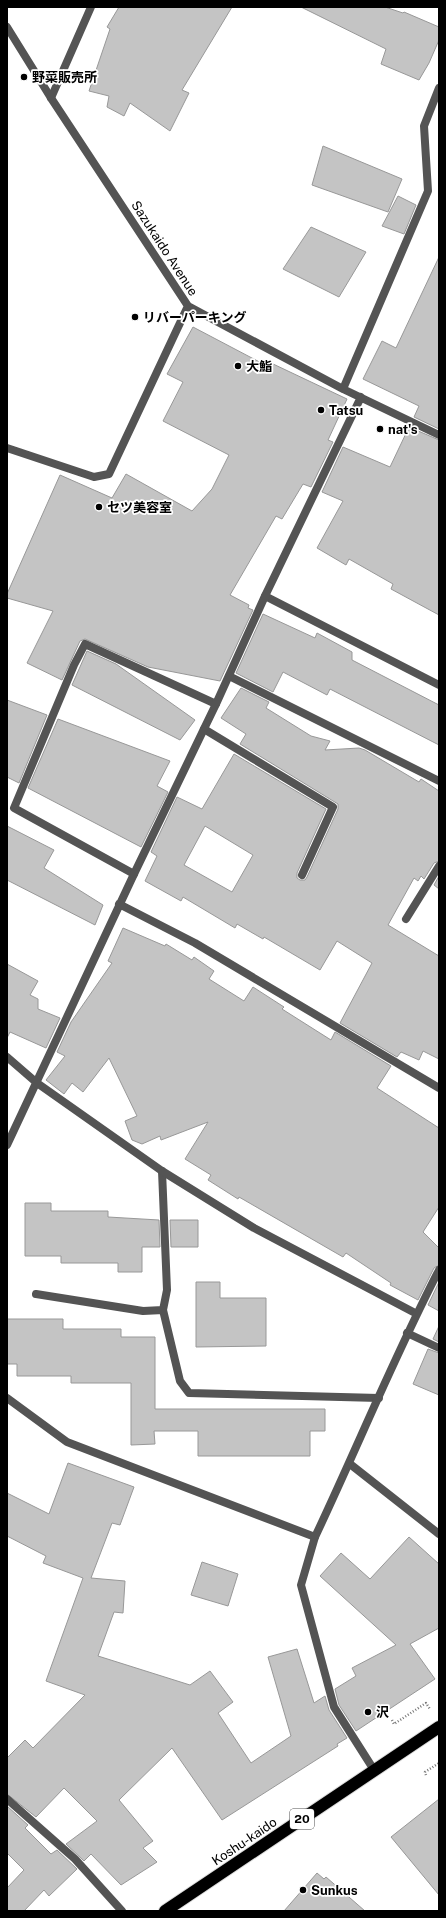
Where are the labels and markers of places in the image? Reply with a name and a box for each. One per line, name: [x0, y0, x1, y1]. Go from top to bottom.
place label: 野菜販売所: [32, 70, 97, 85]
marker: 野菜販売所: [19, 72, 29, 82]
place label: リバーパーキング: [143, 310, 246, 325]
marker: リバーパーキング: [130, 312, 140, 322]
place label: 大鮨: [246, 359, 272, 374]
marker: 大鮨: [233, 361, 243, 371]
place label: Tatsu: [329, 403, 363, 418]
marker: Tatsu: [316, 405, 326, 415]
place label: nat's: [388, 422, 418, 437]
marker: nat's: [375, 424, 385, 434]
place label: セツ美容室: [107, 500, 172, 515]
marker: セツ美容室: [94, 502, 104, 512]
place label: 沢: [376, 1705, 389, 1720]
marker: 沢: [363, 1707, 373, 1717]
place label: Sunkus: [311, 1883, 358, 1898]
marker: Sunkus: [298, 1885, 308, 1895]

